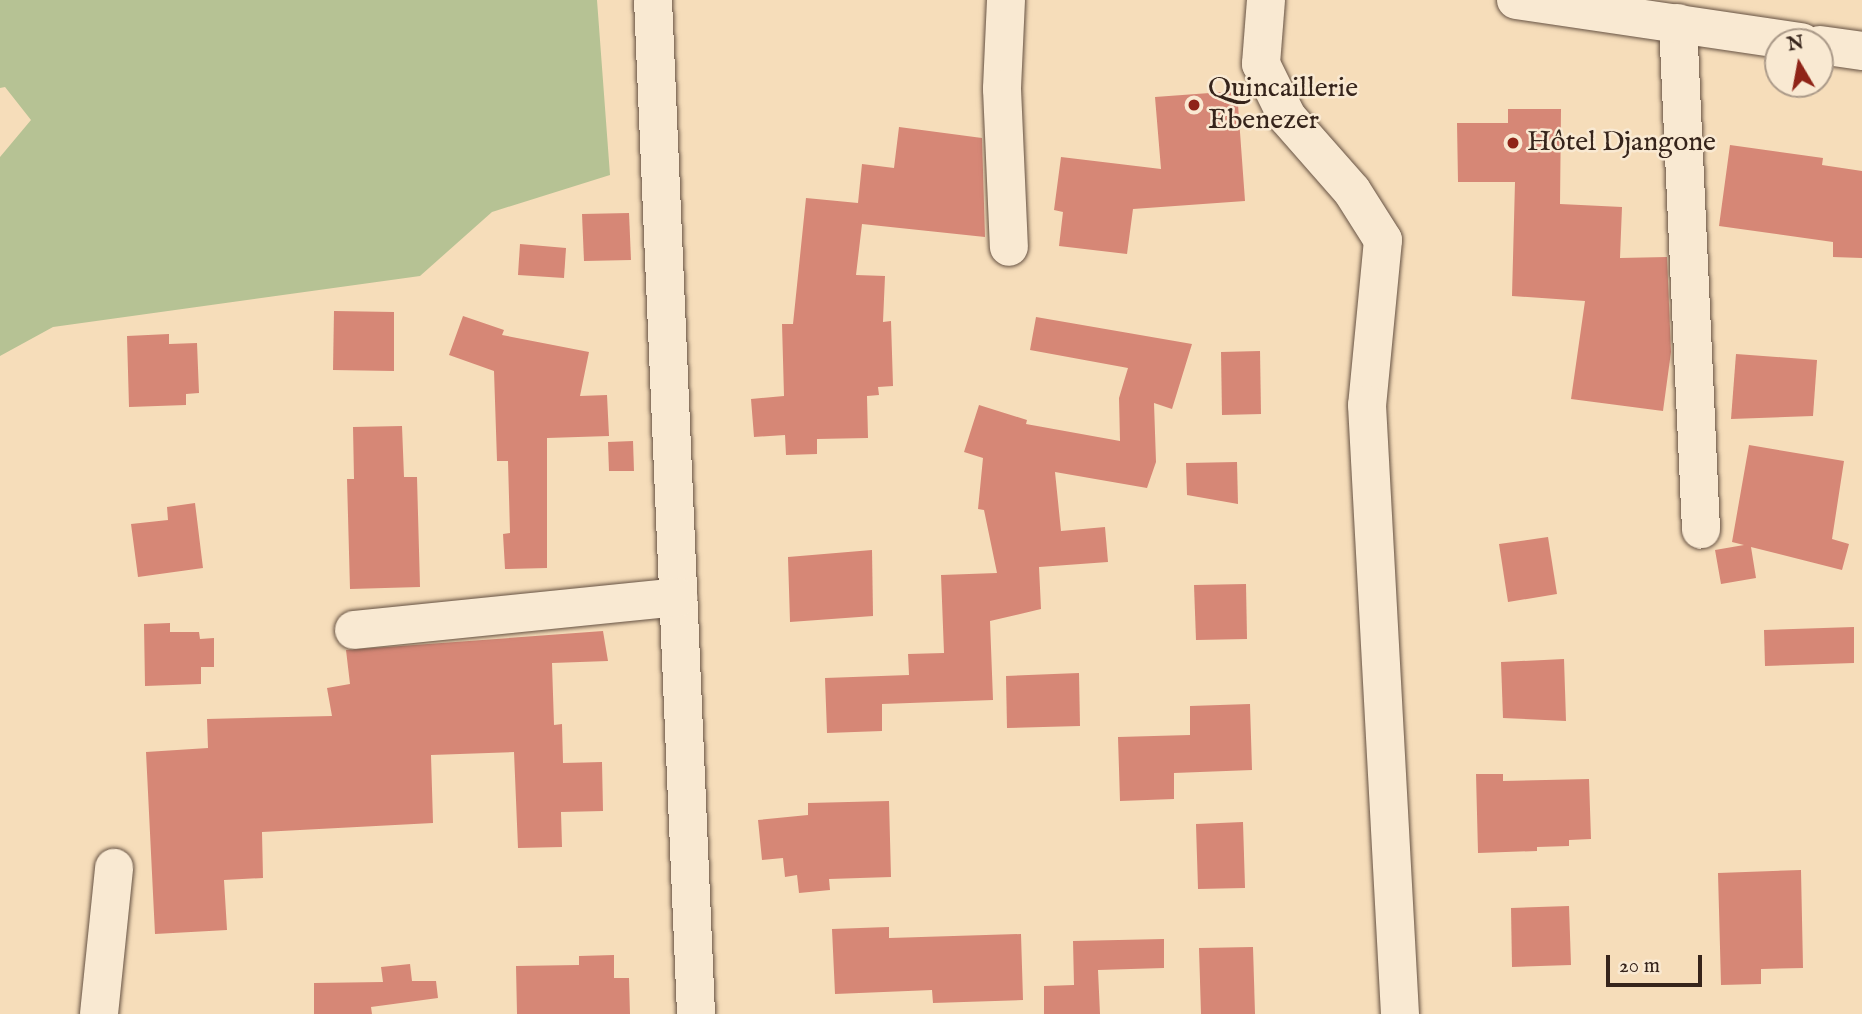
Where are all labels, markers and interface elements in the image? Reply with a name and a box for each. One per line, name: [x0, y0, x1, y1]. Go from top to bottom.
north arrow: [1764, 28, 1834, 98]
text: N: [1786, 31, 1806, 58]
place label: Quincaillerie Ebenezer: [1208, 72, 1358, 138]
marker: Quincaillerie Ebenezer: [1186, 97, 1202, 113]
place label: Hôtel Djangone: [1527, 126, 1716, 160]
marker: Hôtel Djangone: [1505, 135, 1521, 151]
scale bar: [1610, 940, 1706, 984]
text: 20 m: [1619, 953, 1660, 980]

